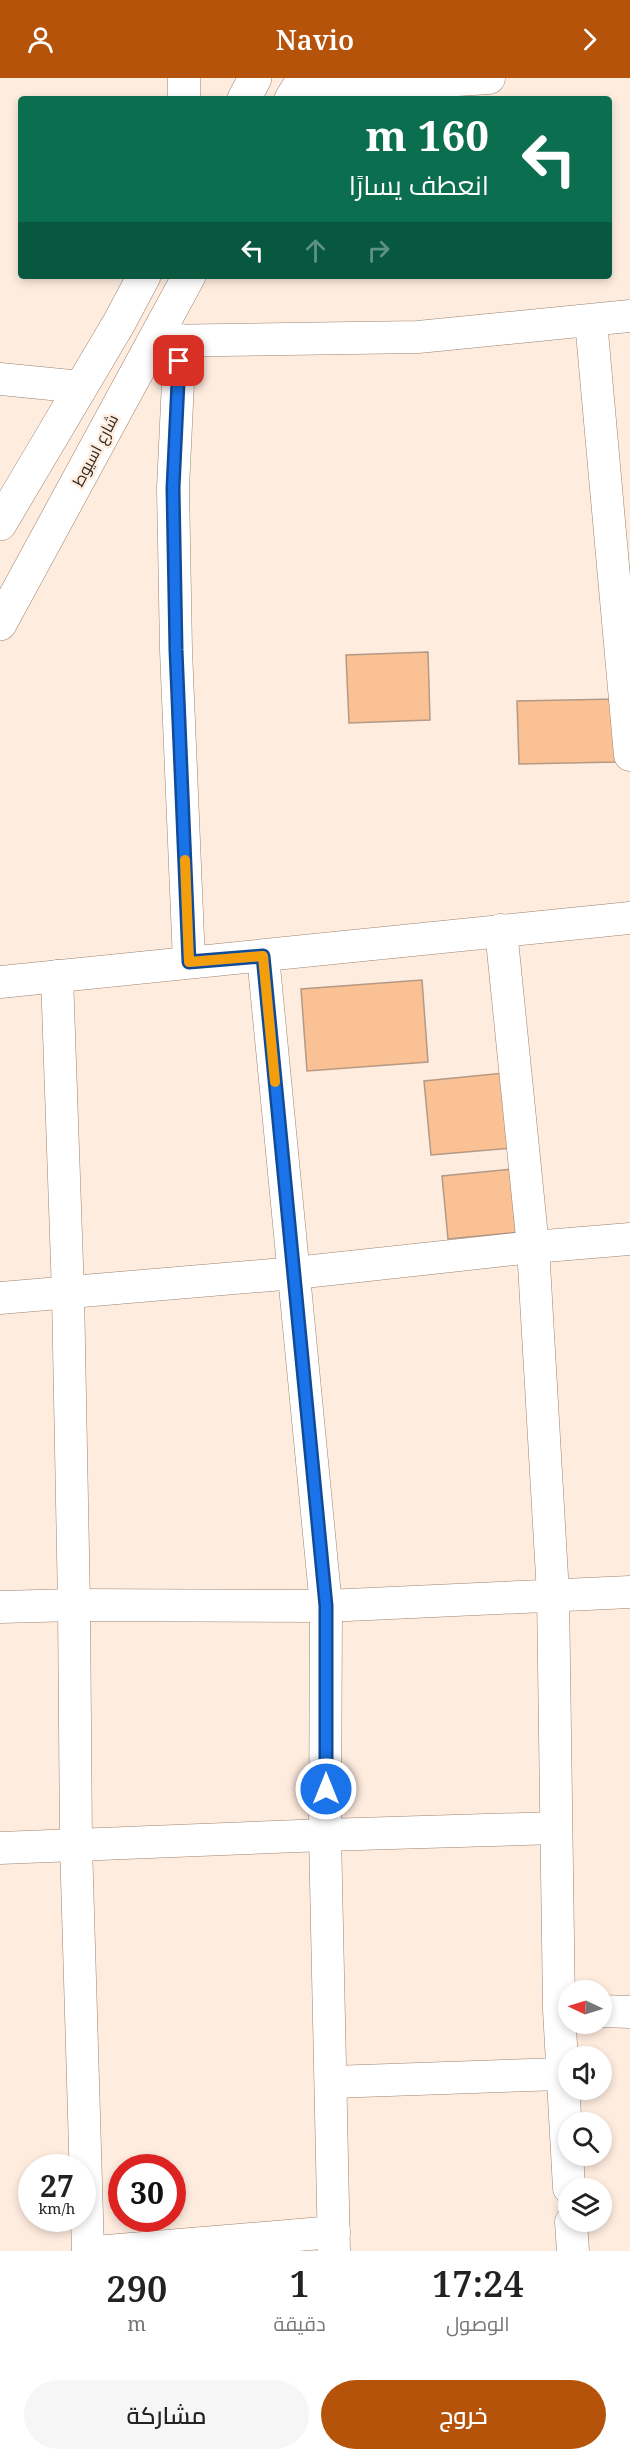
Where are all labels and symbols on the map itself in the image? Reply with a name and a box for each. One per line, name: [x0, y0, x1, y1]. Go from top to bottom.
pin: [153, 335, 204, 386]
street label: شارع اسيوط: [67, 410, 124, 490]
position arrow: [294, 1757, 358, 1821]
north arrow: [558, 1980, 612, 2034]
speed limit sign: 30: [108, 2154, 186, 2232]

